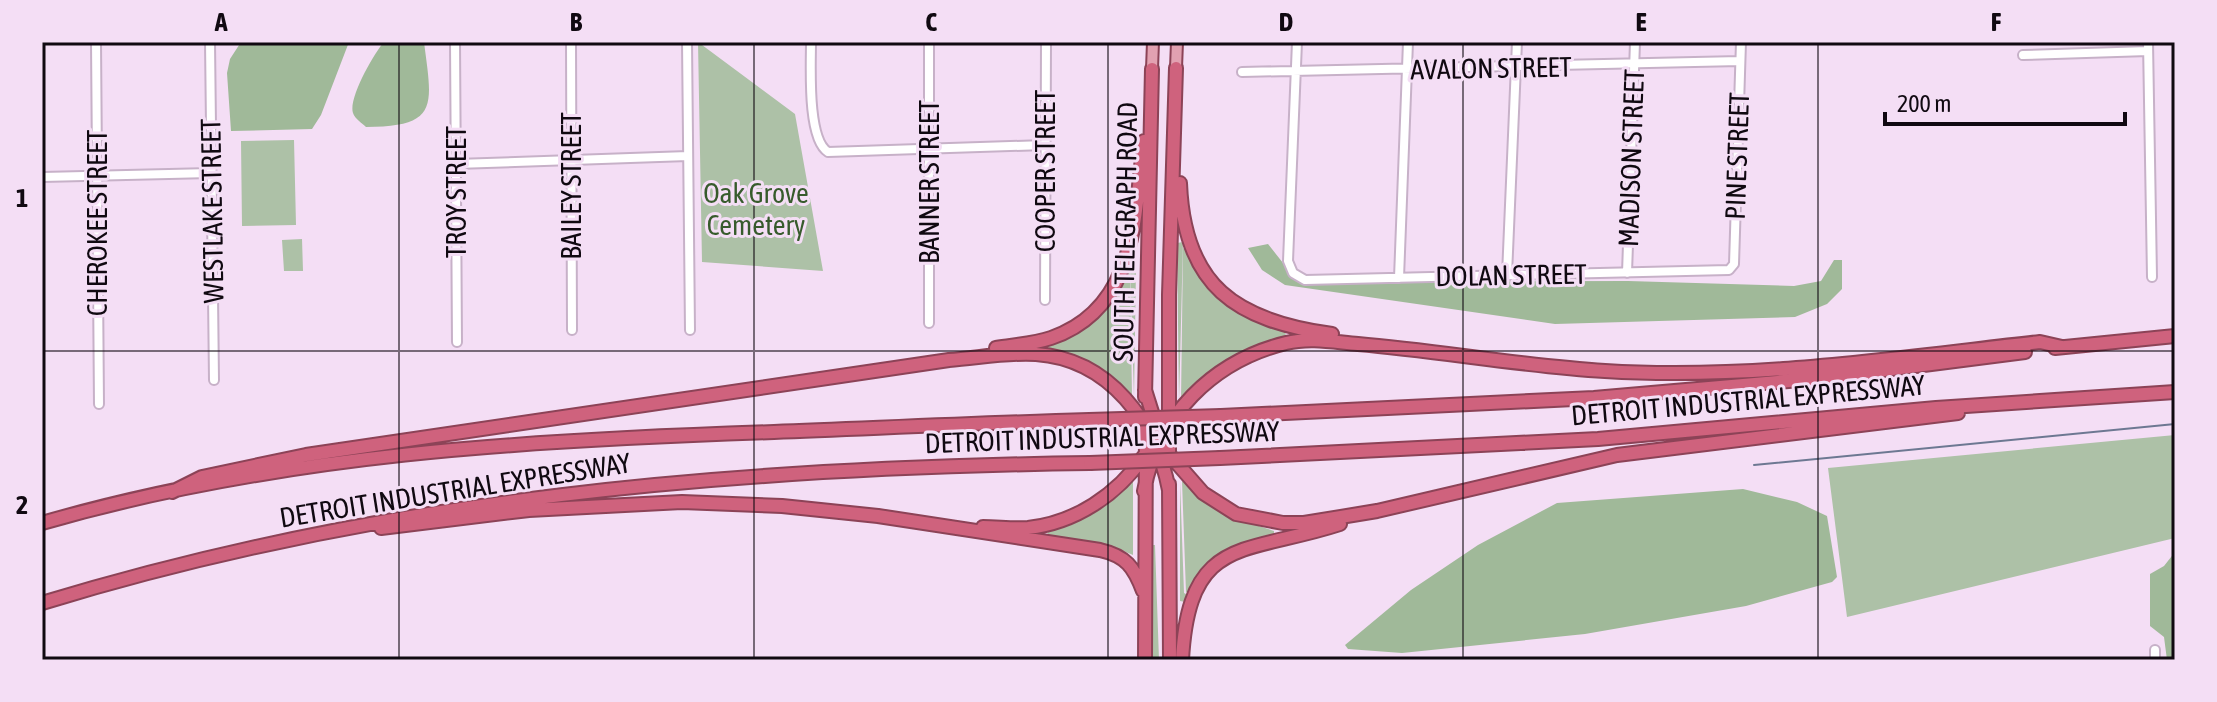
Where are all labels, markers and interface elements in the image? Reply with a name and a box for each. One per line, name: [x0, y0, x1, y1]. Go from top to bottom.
text: A: [214, 7, 228, 37]
text: B: [570, 7, 583, 37]
text: C: [925, 7, 937, 37]
text: D: [1279, 7, 1293, 37]
text: E: [1635, 7, 1647, 37]
text: F: [1991, 7, 2002, 37]
street label: AVALON STREET: [1410, 51, 1572, 85]
street label: MADISON STREET: [1612, 69, 1650, 247]
scale bar: [1885, 76, 2125, 126]
street label: COOPER STREET: [1029, 90, 1061, 252]
text: 200 m: [1897, 90, 1951, 117]
street label: PINE STREET: [1719, 92, 1755, 220]
street label: BANNER STREET: [913, 100, 945, 264]
street label: SOUTH TELEGRAPH ROAD: [1107, 102, 1143, 362]
street label: BAILEY STREET: [555, 112, 587, 260]
street label: WESTLAKE STREET: [194, 118, 230, 304]
street label: TROY STREET: [440, 126, 472, 258]
street label: CHEROKEE STREET: [81, 130, 113, 316]
park label: Oak Grove Cemetery: [703, 177, 809, 241]
text: 1: [16, 183, 28, 213]
street label: DOLAN STREET: [1435, 258, 1587, 292]
street label: DETROIT INDUSTRIAL EXPRESSWAY: [1570, 369, 1927, 431]
street label: DETROIT INDUSTRIAL EXPRESSWAY: [924, 415, 1280, 459]
street label: DETROIT INDUSTRIAL EXPRESSWAY: [277, 446, 633, 534]
text: 2: [16, 490, 28, 520]

